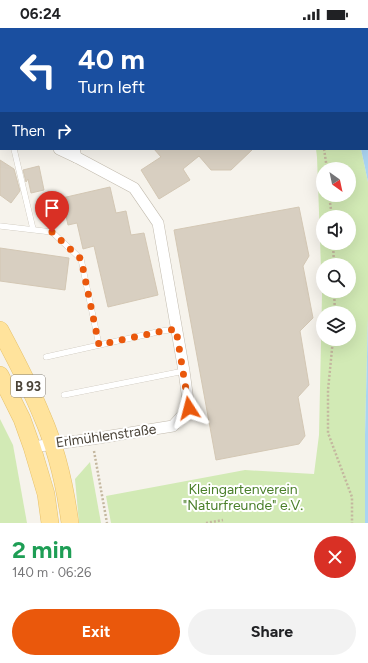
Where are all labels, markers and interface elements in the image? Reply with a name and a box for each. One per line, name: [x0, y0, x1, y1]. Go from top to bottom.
text: 06:24: [20, 5, 61, 23]
text: 40 m: [78, 42, 145, 76]
icon: left: [12, 44, 64, 96]
text: Turn left: [78, 76, 145, 98]
icon: right: [53, 120, 75, 142]
text: Then: [12, 122, 45, 140]
north arrow: [316, 162, 356, 202]
map controls: [316, 162, 356, 346]
pin: [35, 191, 69, 232]
icon: arrive: [41, 197, 63, 219]
button: sound: [316, 210, 356, 250]
button: search: [316, 258, 356, 298]
button: layers: [316, 306, 356, 346]
road number: B 93: [11, 375, 45, 397]
position arrow: [168, 387, 210, 429]
street label: Erlmühlenstraße: [55, 420, 158, 451]
park label: Kleingartenverein "Naturfreunde" e.V.: [183, 481, 303, 514]
text: 2 min: [12, 535, 72, 564]
button: close: [314, 536, 356, 578]
text: 140 m · 06:26: [12, 565, 91, 580]
button: Exit: [12, 609, 180, 655]
button: Share: [188, 609, 356, 655]

